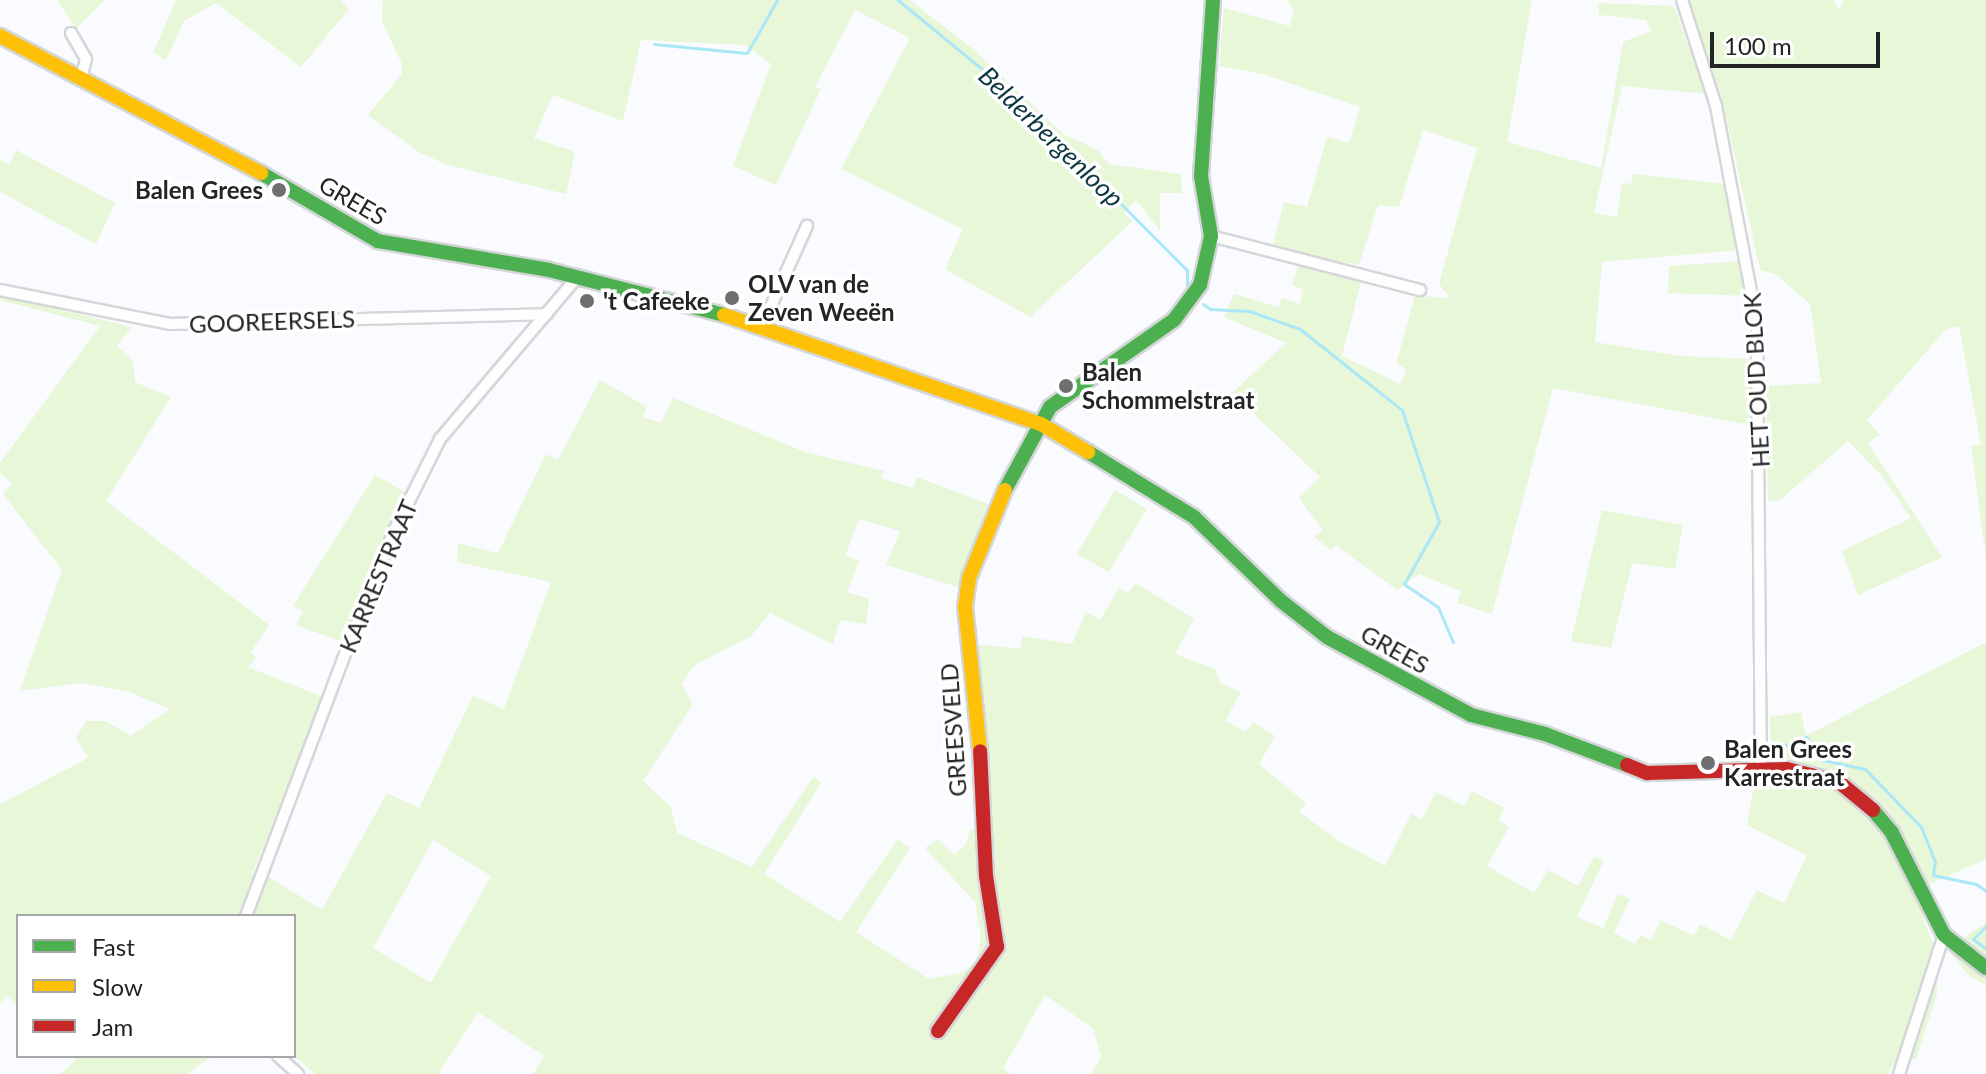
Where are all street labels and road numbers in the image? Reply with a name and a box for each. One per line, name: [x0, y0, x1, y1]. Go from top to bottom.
street label: GREES: [314, 169, 392, 231]
street label: HET OUD BLOK: [1737, 291, 1775, 469]
street label: GOOREERSELS: [189, 304, 355, 338]
street label: KARRESTRAAT: [333, 495, 423, 657]
street label: GREES: [1356, 619, 1434, 679]
street label: GREESVELD: [934, 662, 972, 798]

